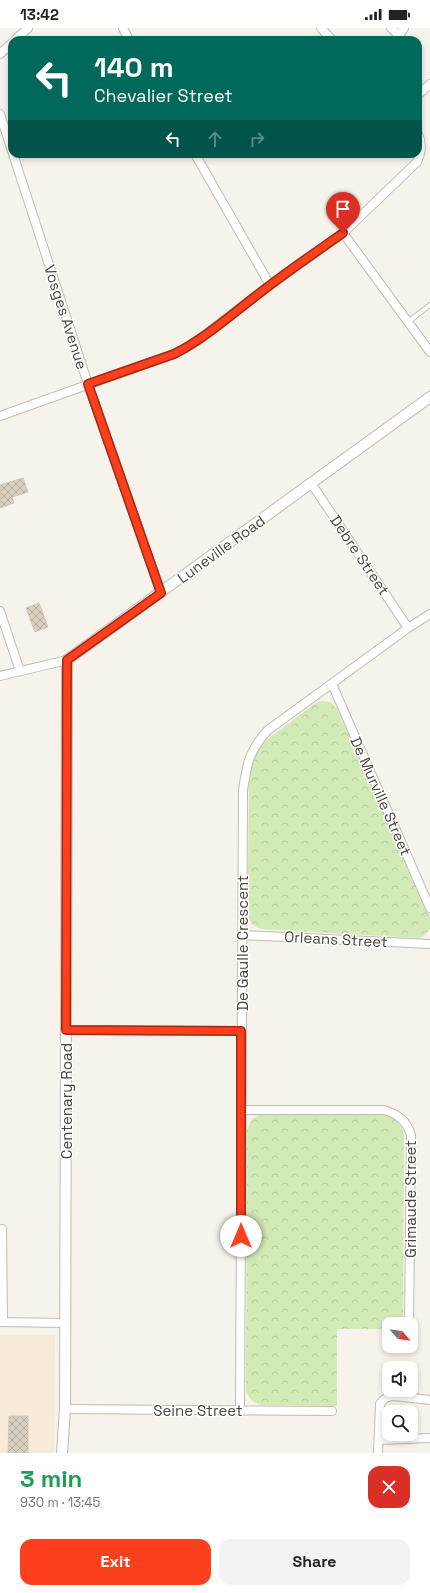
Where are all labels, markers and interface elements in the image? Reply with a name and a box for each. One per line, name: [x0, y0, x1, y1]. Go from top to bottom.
text: 13:42: [20, 5, 59, 24]
text: 140 m: [94, 49, 174, 85]
icon: left: [28, 52, 80, 104]
text: Chevalier Street: [94, 84, 233, 107]
icon: left: [162, 128, 184, 150]
icon: ahead: [204, 128, 226, 150]
icon: right: [246, 128, 268, 150]
pin: [326, 192, 360, 233]
icon: arrive: [332, 198, 354, 220]
street label: Vosges Avenue: [40, 262, 92, 372]
street label: Luneville Road: [173, 511, 269, 587]
street label: Debre Street: [326, 511, 394, 599]
street label: De Murville Street: [346, 734, 416, 858]
street label: De Gaulle Crescent: [233, 875, 252, 1011]
street label: Orleans Street: [284, 927, 388, 951]
street label: Centenary Road: [57, 1043, 76, 1159]
street label: Grimaude Street: [401, 1140, 420, 1258]
position arrow: [220, 1215, 262, 1257]
north arrow: [382, 1317, 418, 1353]
map controls: [382, 1317, 418, 1441]
button: sound: [382, 1361, 418, 1397]
street label: Seine Street: [153, 1401, 243, 1420]
button: search: [382, 1405, 418, 1441]
text: 3 min: [20, 1463, 82, 1494]
button: close: [368, 1466, 410, 1508]
text: 930 m · 13:45: [20, 1494, 100, 1511]
button: Exit: [20, 1539, 211, 1585]
button: Share: [219, 1539, 410, 1585]

